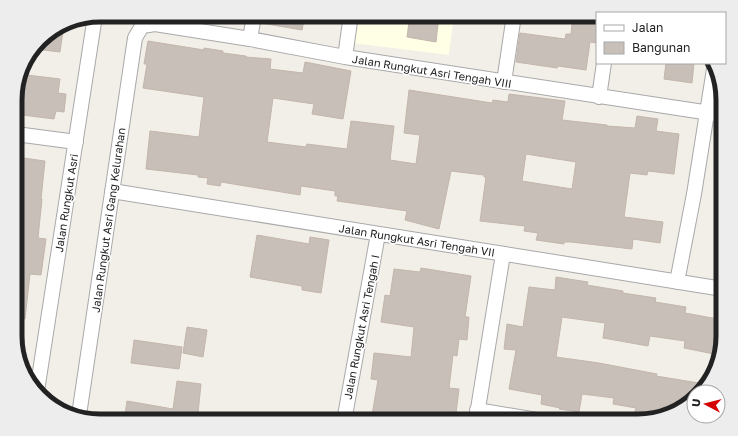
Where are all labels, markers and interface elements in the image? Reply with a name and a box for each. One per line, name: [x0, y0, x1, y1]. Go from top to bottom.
legend: [596, 12, 726, 64]
text: Jalan: [632, 20, 663, 35]
text: Bangunan: [632, 40, 690, 55]
street label: Jalan Rungkut Asri Tengah VIII: [351, 52, 513, 90]
street label: Jalan Rungkut Asri Gang Kelurahan: [89, 127, 127, 313]
street label: Jalan Rungkut Asri: [52, 153, 80, 253]
street label: Jalan Rungkut Asri Tengah VII: [338, 221, 496, 259]
street label: Jalan Rungkut Asri Tengah I: [341, 254, 381, 400]
north arrow: [686, 384, 726, 424]
text: U: [689, 398, 703, 407]

